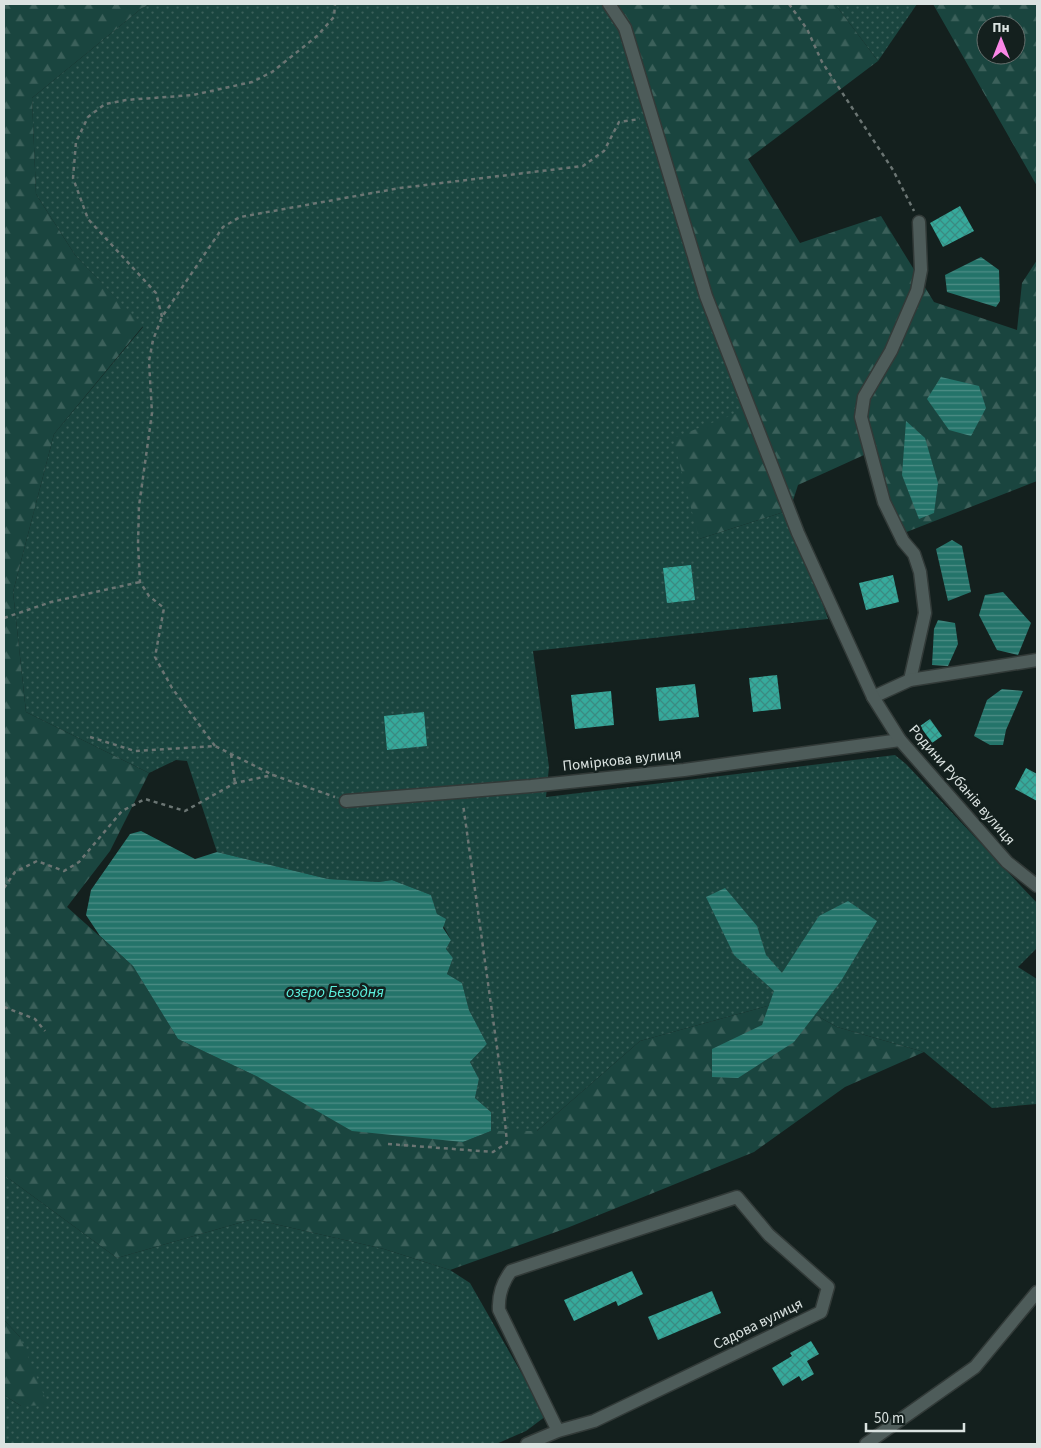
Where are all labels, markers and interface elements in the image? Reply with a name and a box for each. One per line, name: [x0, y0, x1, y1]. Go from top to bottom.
north arrow: [976, 15, 1026, 65]
text: Пн: [992, 18, 1010, 38]
street label: Родини Рубанів вулиця: [904, 720, 1020, 850]
street label: Поміркова вулиця: [561, 743, 683, 777]
water label: озеро Безодня: [286, 981, 384, 1003]
street label: Садова вулиця: [710, 1293, 806, 1355]
scale bar: [866, 1400, 964, 1432]
text: 50 m: [874, 1408, 904, 1429]

